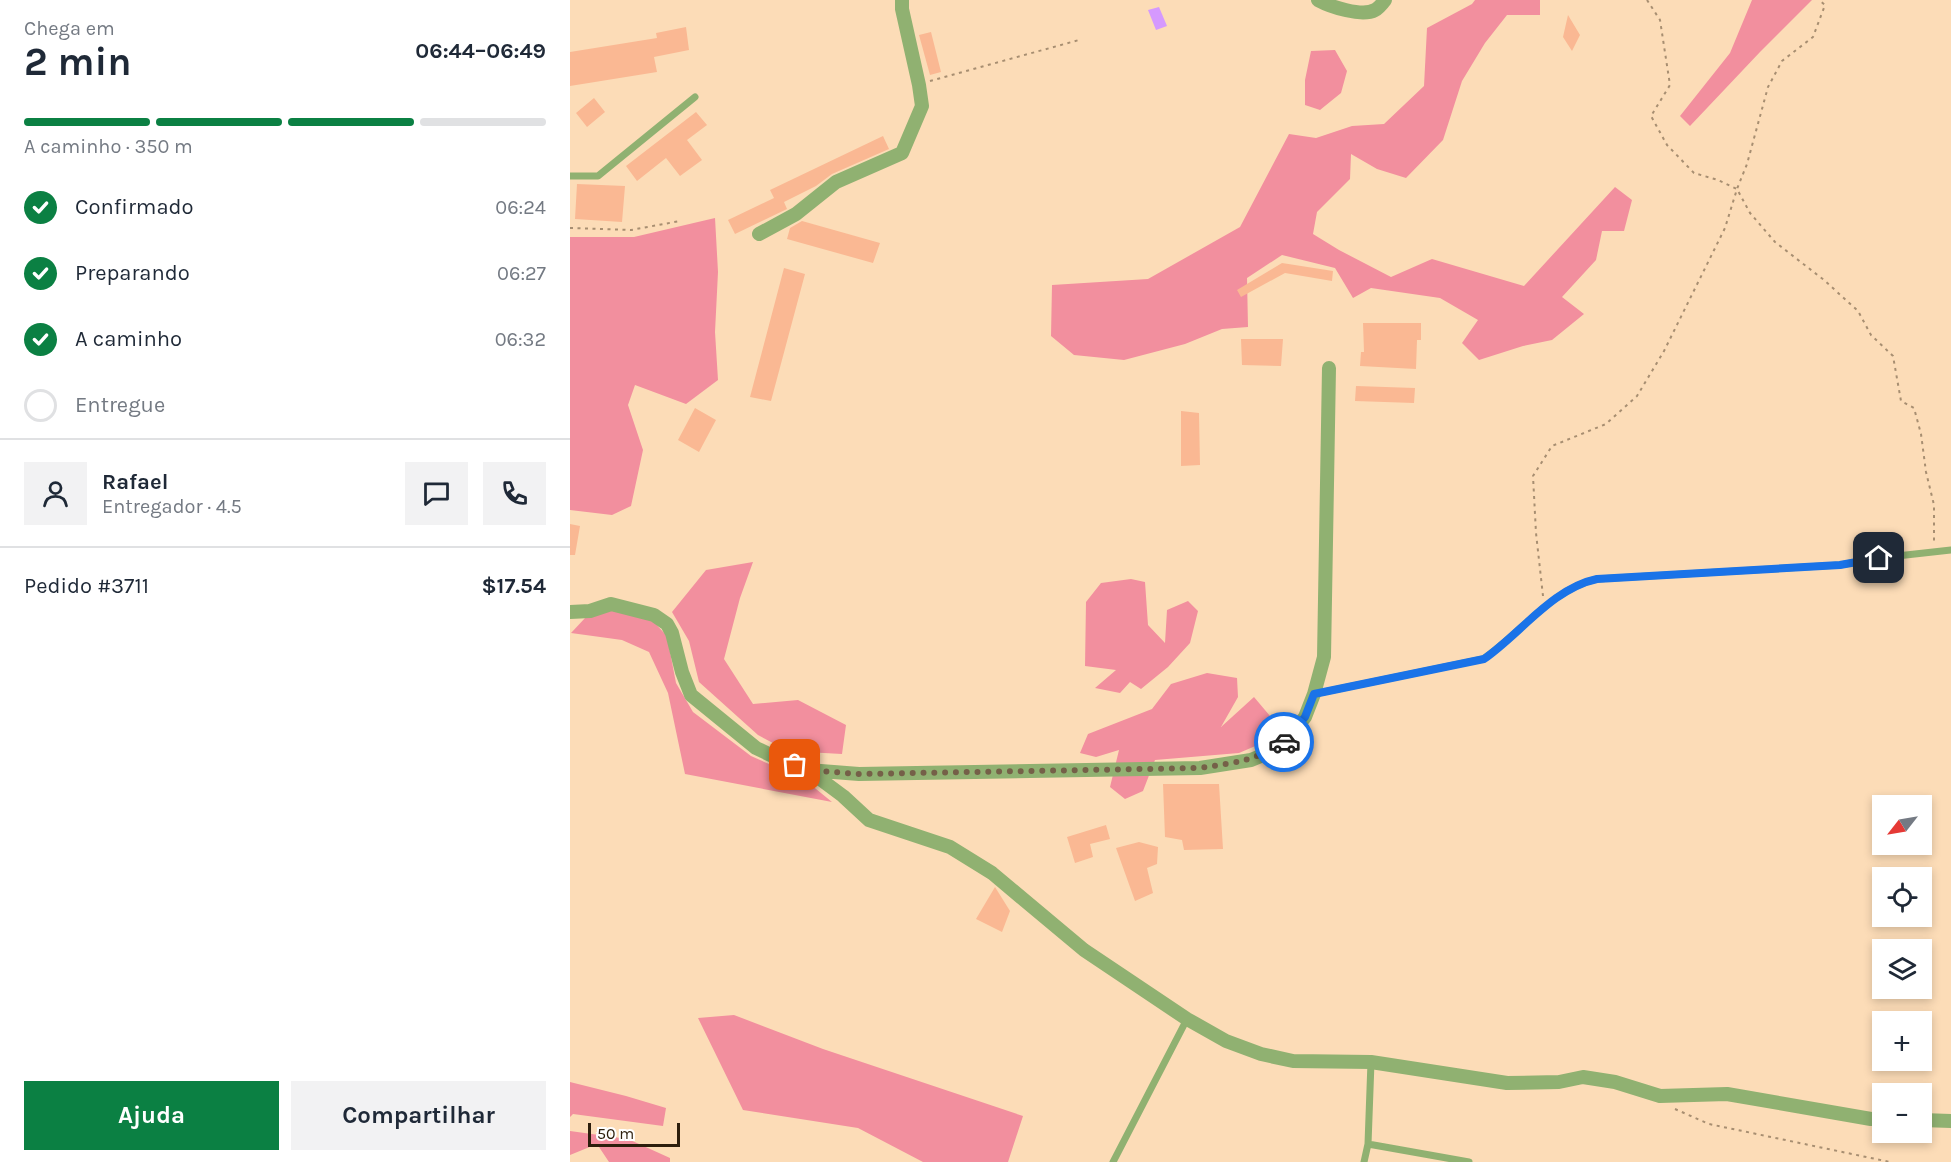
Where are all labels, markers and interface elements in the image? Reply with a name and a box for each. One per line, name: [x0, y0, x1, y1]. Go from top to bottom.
text: Chega em: [24, 17, 115, 40]
text: 06:44–06:49: [415, 38, 546, 64]
text: 2 min: [24, 39, 132, 85]
text: A caminho · 350 m: [24, 135, 193, 158]
icon: check: [24, 191, 57, 224]
text: Confirmado: [75, 194, 194, 220]
text: 06:24: [495, 196, 546, 219]
icon: check: [24, 257, 57, 290]
text: Preparando: [75, 260, 190, 286]
text: 06:27: [497, 262, 546, 285]
icon: check: [24, 323, 57, 356]
text: A caminho: [75, 326, 182, 352]
text: 06:32: [495, 328, 546, 351]
text: Entregue: [75, 392, 165, 418]
button: person: [24, 462, 87, 525]
button: chat: [405, 462, 468, 525]
button: phone: [483, 462, 546, 525]
text: Rafael: [102, 469, 168, 495]
text: Entregador · 4.5: [102, 495, 242, 518]
pin: [1853, 532, 1904, 583]
icon: home: [1862, 541, 1895, 574]
text: Pedido #3711: [24, 573, 149, 599]
text: $17.54: [481, 573, 546, 599]
courier: [1254, 712, 1314, 772]
icon: car: [1268, 726, 1301, 759]
pin: [769, 739, 820, 790]
icon: bag: [778, 748, 811, 781]
north arrow: [1872, 795, 1932, 855]
map controls: [1872, 795, 1932, 1143]
button: locate: [1872, 867, 1932, 927]
button: layers: [1872, 939, 1932, 999]
button: +: [1872, 1011, 1932, 1071]
button: Ajuda: [24, 1081, 279, 1150]
button: Compartilhar: [291, 1081, 546, 1150]
button: −: [1872, 1083, 1932, 1143]
scale bar: [588, 1120, 680, 1148]
text: 50 m: [597, 1124, 634, 1143]

